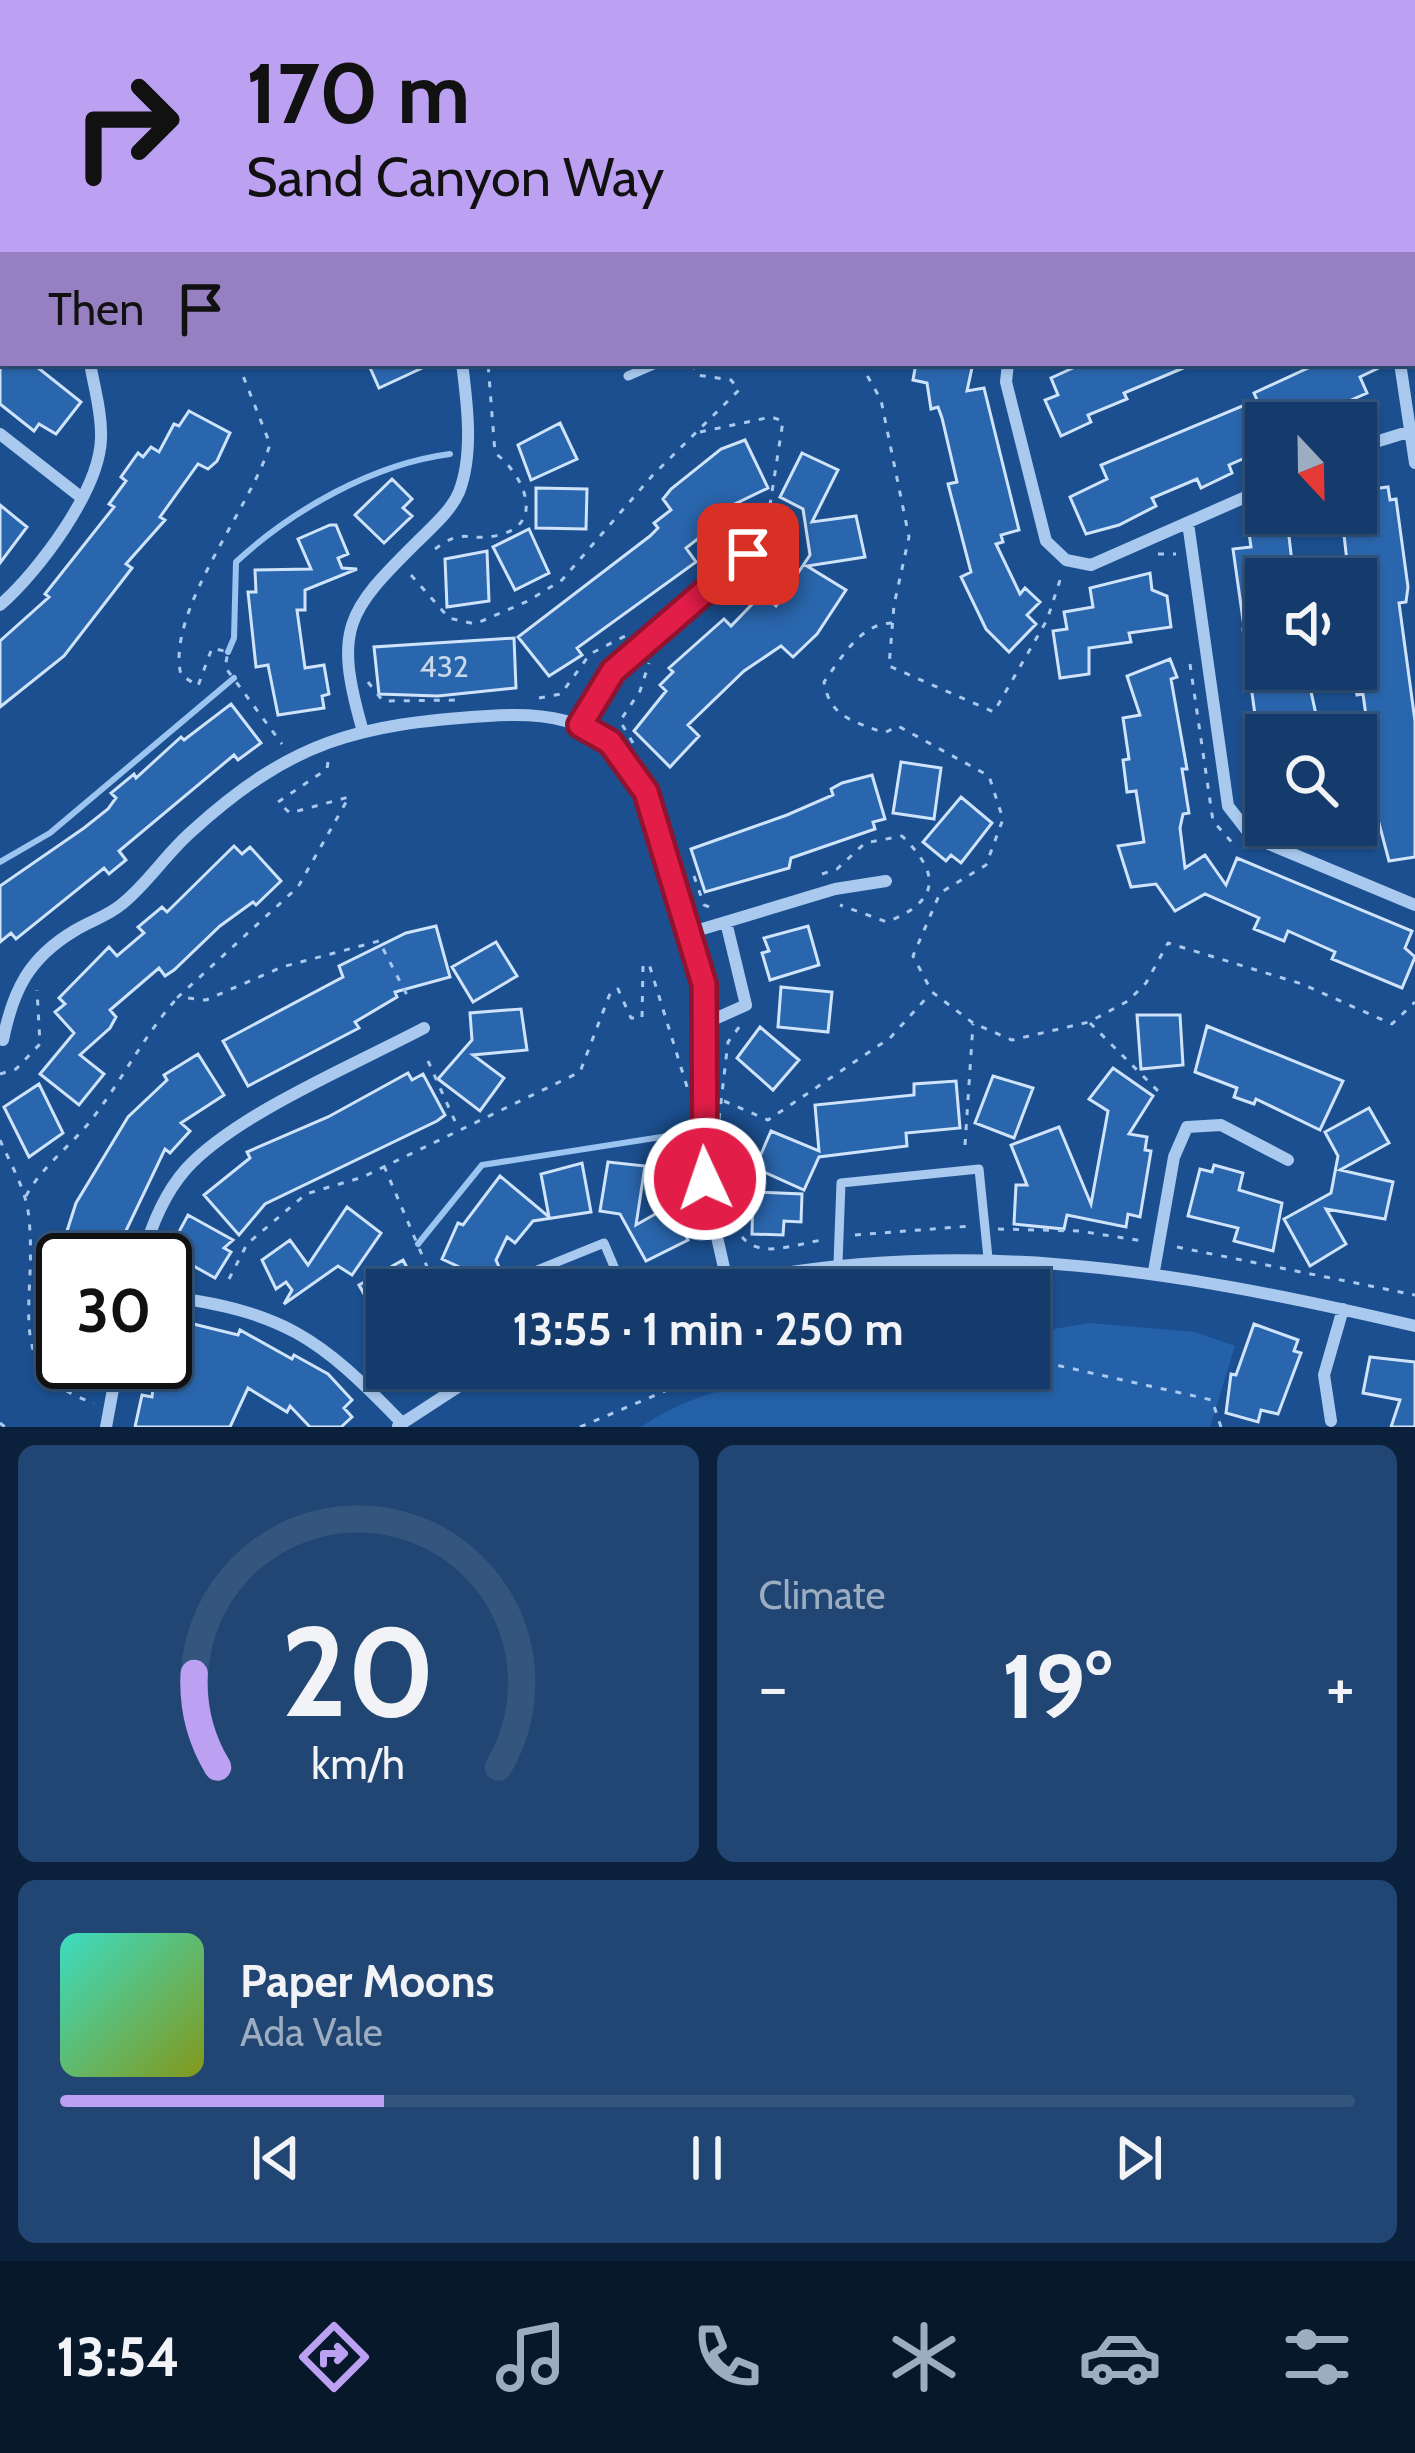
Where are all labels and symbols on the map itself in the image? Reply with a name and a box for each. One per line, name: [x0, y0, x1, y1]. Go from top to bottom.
north arrow: [1245, 402, 1377, 534]
pin: [697, 503, 799, 605]
house number: 432: [419, 648, 469, 685]
position arrow: [642, 1116, 768, 1242]
speed limit sign: 30: [36, 1233, 192, 1389]

